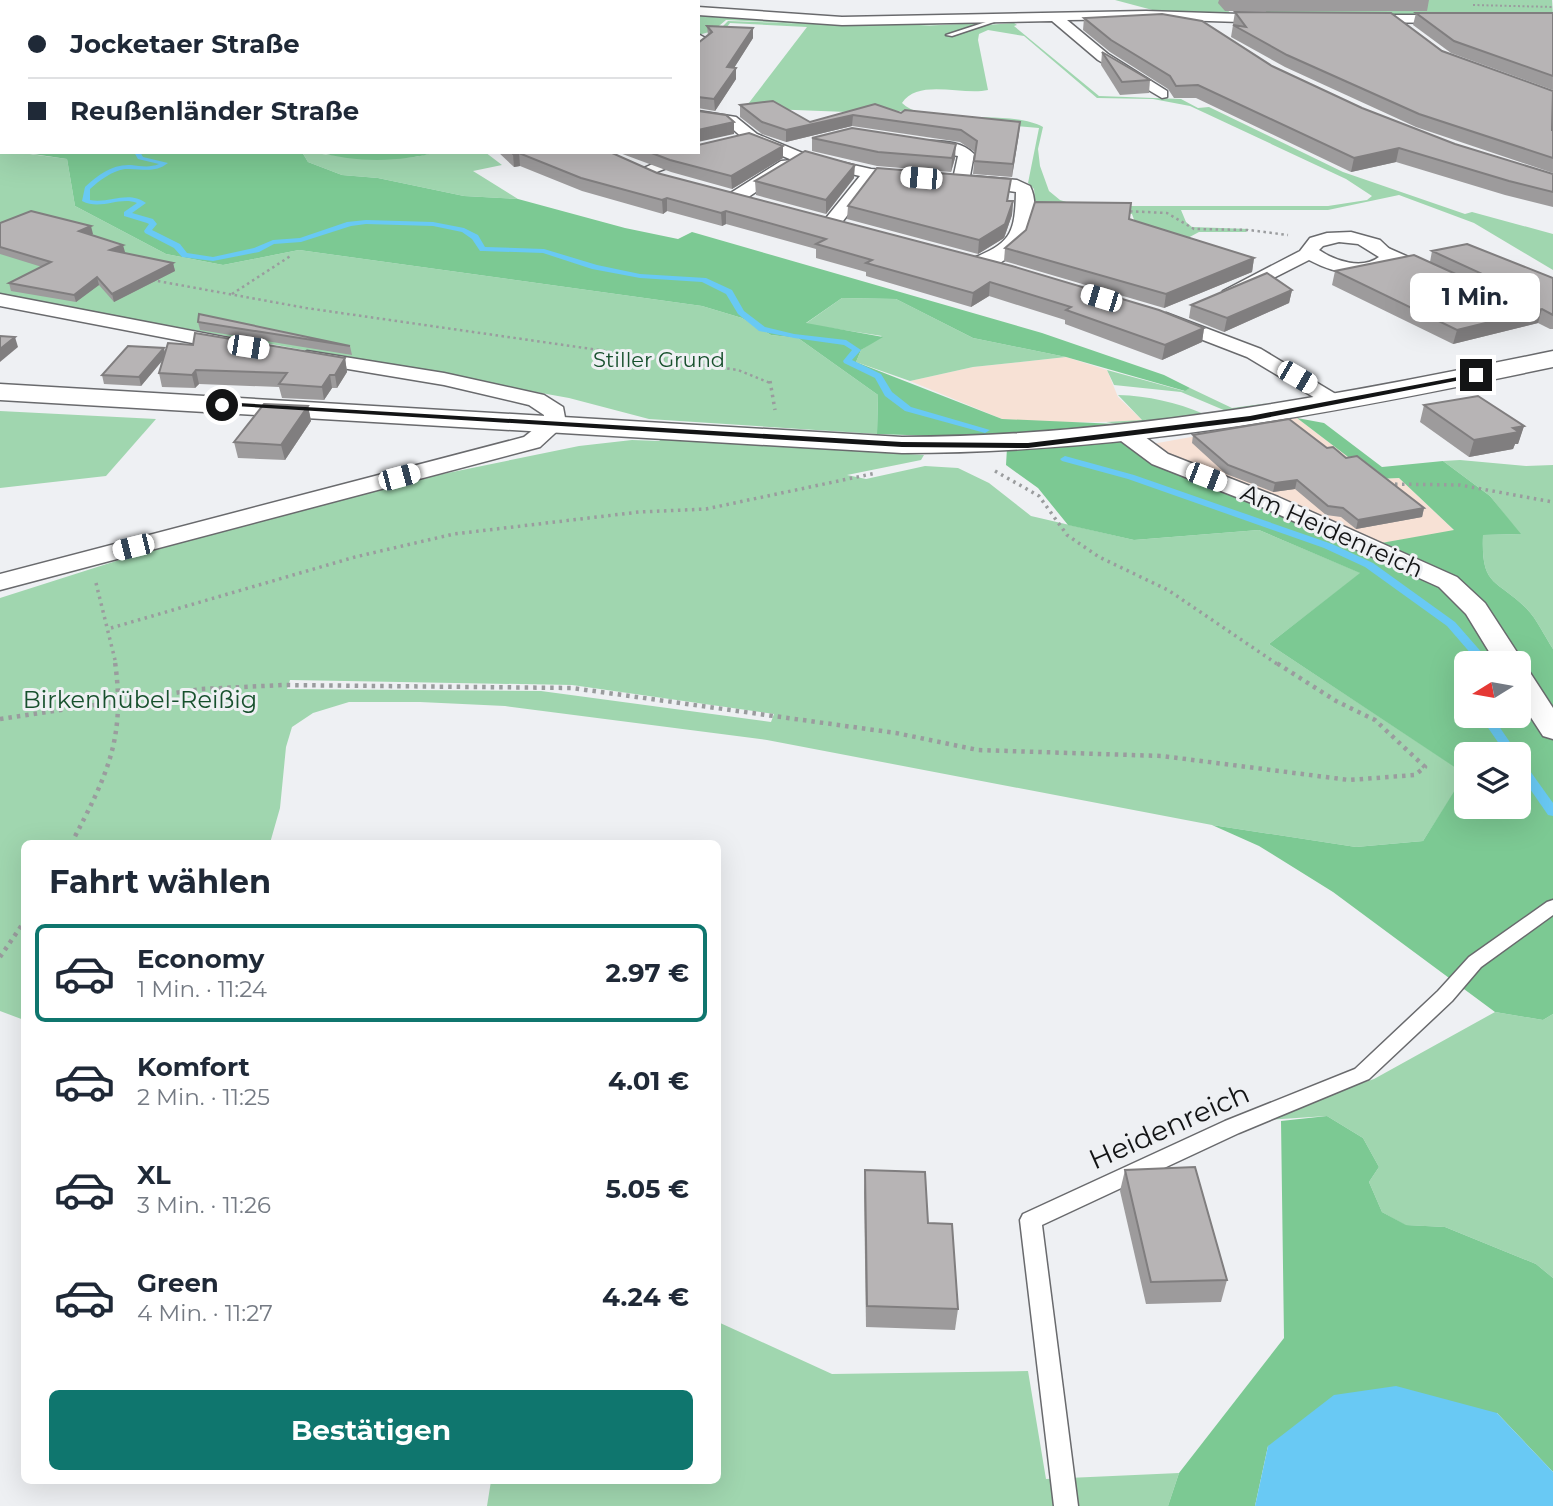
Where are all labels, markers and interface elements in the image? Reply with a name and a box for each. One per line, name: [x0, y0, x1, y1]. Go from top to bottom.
text: Jocketaer Straße: [70, 28, 300, 60]
text: Reußenländer Straße: [70, 95, 359, 127]
car: [900, 166, 943, 190]
callout: 1 Min.: [1411, 274, 1541, 322]
car: [1078, 282, 1125, 314]
text: 1 Min.: [1442, 283, 1508, 311]
car: [226, 333, 271, 361]
park label: Stiller Grund: [593, 347, 725, 372]
car: [1274, 357, 1321, 397]
route end: [1460, 359, 1492, 391]
route start: [206, 389, 238, 421]
car: [1183, 460, 1230, 494]
car: [376, 461, 423, 493]
street label: Am Heidenreich: [1237, 477, 1428, 584]
car: [111, 532, 156, 562]
north arrow: [1454, 651, 1531, 728]
map controls: [1454, 651, 1531, 819]
park label: Birkenhübel-Reißig: [23, 685, 257, 714]
button: layers: [1454, 742, 1531, 819]
text: Fahrt wählen: [49, 862, 271, 901]
icon: car: [53, 942, 116, 1005]
text: Economy: [137, 943, 264, 975]
text: 2.97 €: [606, 957, 689, 989]
text: 1 Min. · 11:24: [137, 975, 267, 1003]
icon: car: [53, 1050, 116, 1113]
text: Komfort: [137, 1051, 250, 1083]
text: 4.01 €: [608, 1065, 689, 1097]
street label: Heidenreich: [1084, 1076, 1254, 1176]
text: 2 Min. · 11:25: [137, 1083, 270, 1111]
icon: car: [53, 1158, 116, 1221]
text: XL: [137, 1159, 171, 1191]
text: 5.05 €: [605, 1173, 689, 1205]
text: 3 Min. · 11:26: [137, 1191, 271, 1219]
icon: car: [53, 1266, 116, 1329]
text: Green: [137, 1267, 219, 1299]
text: 4.24 €: [602, 1281, 689, 1313]
text: 4 Min. · 11:27: [137, 1299, 273, 1327]
button: Bestätigen: [49, 1390, 693, 1470]

